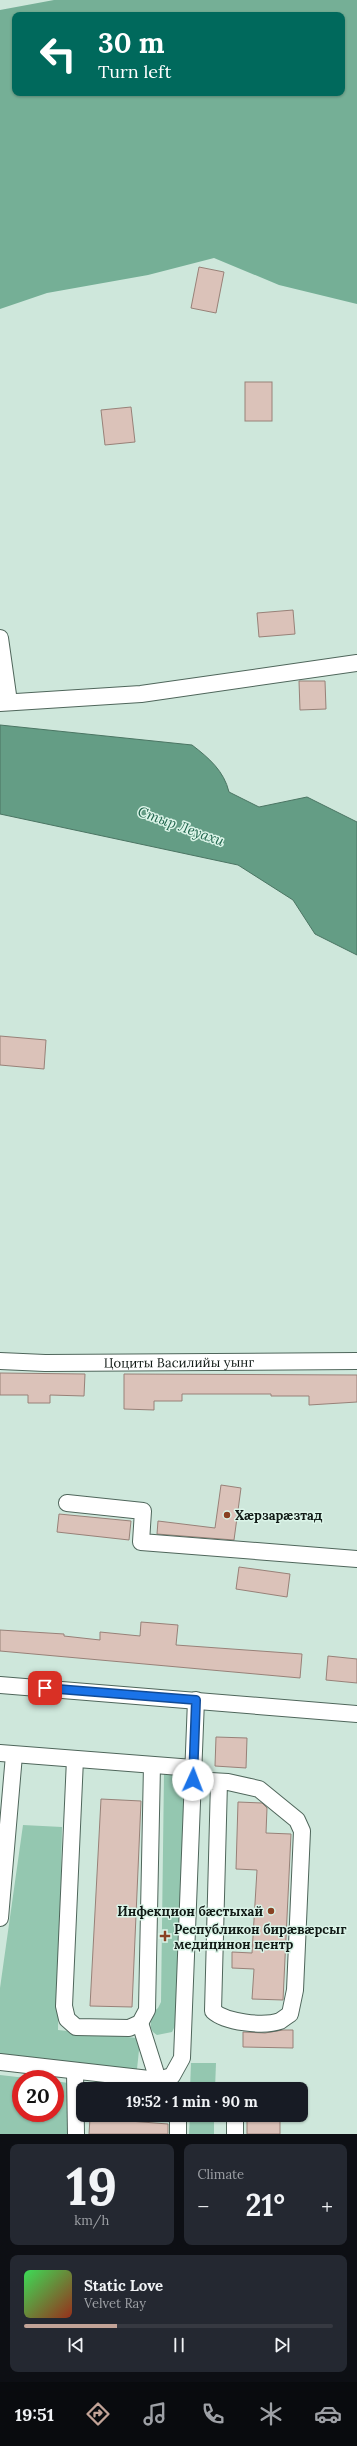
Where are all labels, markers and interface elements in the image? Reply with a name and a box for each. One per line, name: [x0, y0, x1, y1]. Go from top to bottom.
text: 30 m: [98, 25, 165, 61]
icon: left: [32, 28, 84, 80]
text: Turn left: [98, 60, 171, 83]
water label: Стыр Леуахи: [135, 802, 227, 850]
street label: Цоциты Василийы уынг: [104, 1353, 254, 1371]
place label: Хæрзарæзтад: [235, 1507, 323, 1524]
marker: Хæрзарæзтад: [222, 1510, 232, 1520]
pin: [28, 1671, 62, 1705]
icon: arrive: [34, 1677, 56, 1699]
position arrow: [172, 1759, 214, 1801]
place label: Инфекцион бæстыхай: [117, 1903, 263, 1920]
marker: Инфекцион бæстыхай: [266, 1906, 276, 1916]
place label: Республикон бирæвæрсыг медицинон центр: [174, 1921, 347, 1953]
marker: Республикон бирæвæрсыг медицинон центр: [159, 1930, 171, 1942]
speed limit sign: 20: [12, 2070, 64, 2122]
text: 19:52 · 1 min · 90 m: [126, 2092, 258, 2111]
text: 19: [66, 2153, 117, 2219]
text: Climate: [198, 2166, 244, 2183]
text: 21°: [245, 2186, 285, 2224]
text: −: [198, 2192, 209, 2220]
text: +: [321, 2192, 333, 2220]
text: km/h: [74, 2212, 109, 2229]
text: Static Love: [84, 2276, 163, 2295]
text: Velvet Ray: [84, 2295, 146, 2312]
icon: previous: [65, 2334, 87, 2356]
icon: pause: [168, 2334, 190, 2356]
icon: next: [271, 2334, 293, 2356]
icon: directions: [84, 2400, 112, 2428]
icon: music: [141, 2400, 169, 2428]
icon: phone: [199, 2400, 227, 2428]
icon: climate: [257, 2400, 285, 2428]
icon: car: [314, 2400, 342, 2428]
text: 19:51: [15, 2403, 54, 2426]

